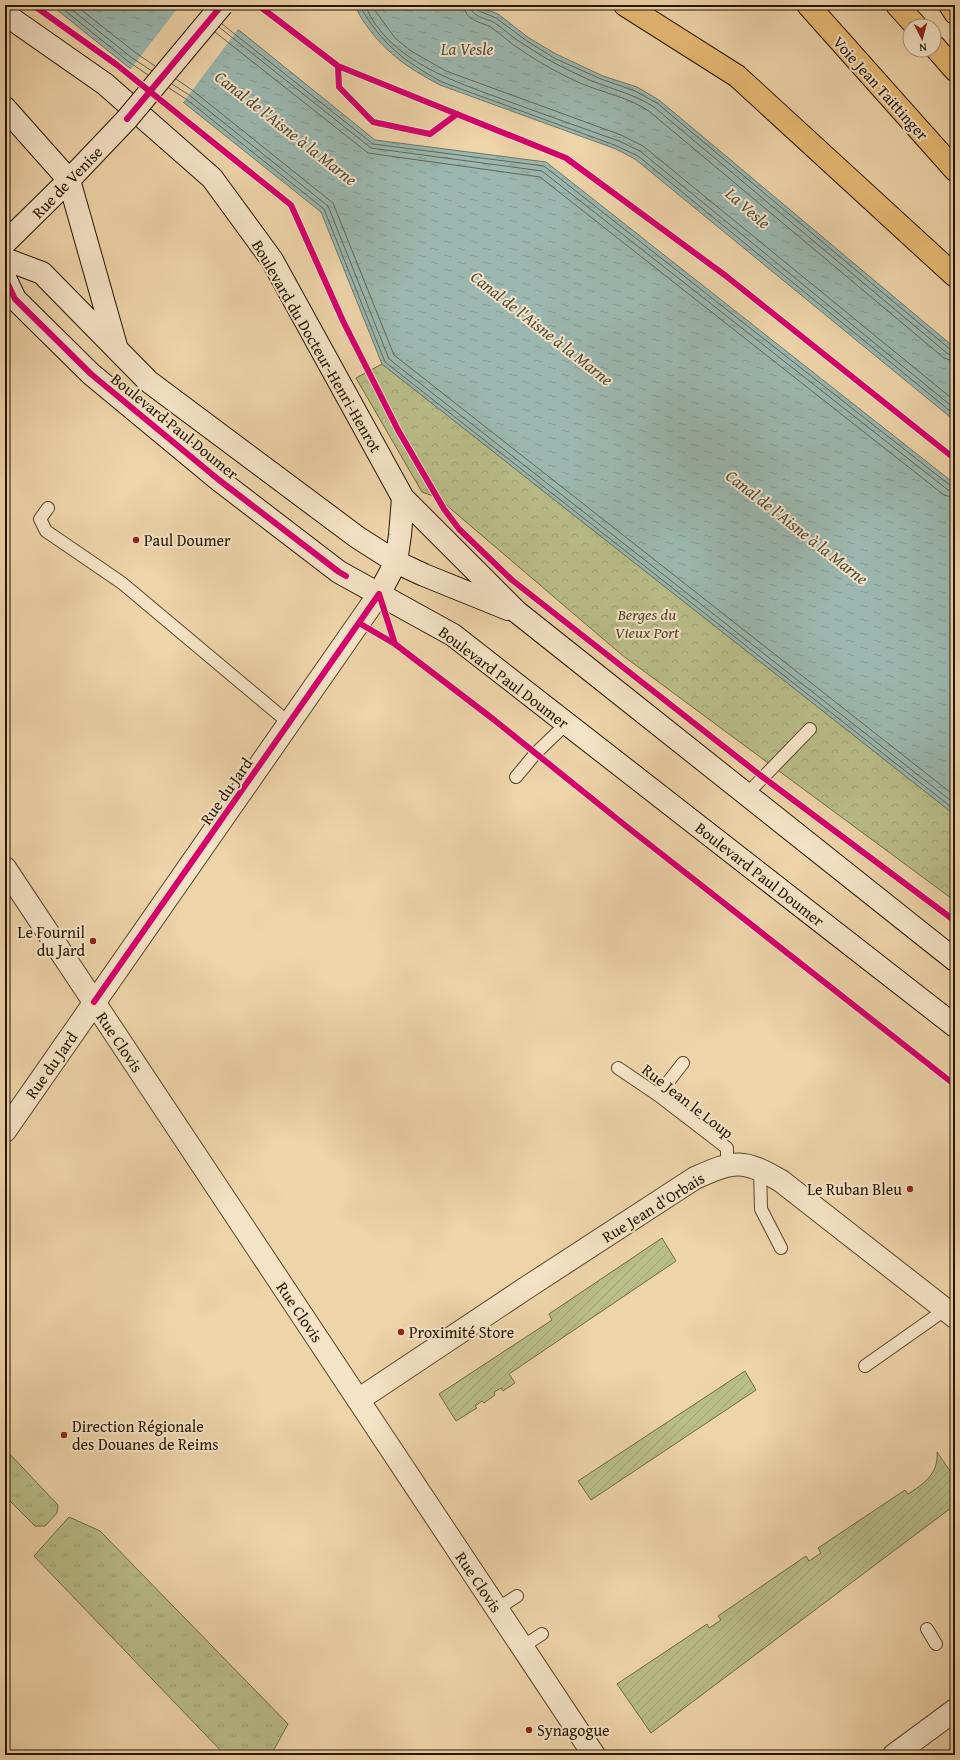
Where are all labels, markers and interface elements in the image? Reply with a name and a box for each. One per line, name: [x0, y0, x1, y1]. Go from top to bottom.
north arrow: [902, 18, 942, 58]
street label: Voie Jean Taittinger: [828, 31, 935, 146]
water label: La Vesle: [440, 36, 493, 61]
text: N: [918, 40, 928, 56]
water label: Canal de l'Aisne à la Marne: [210, 64, 363, 191]
street label: Rue de Venise: [26, 140, 108, 224]
water label: La Vesle: [720, 180, 776, 234]
street label: Boulevard du Docteur-Henri-Henrot: [246, 235, 388, 457]
water label: Canal de l'Aisne à la Marne: [466, 264, 619, 391]
street label: Boulevard Paul Doumer: [106, 367, 244, 485]
water label: Canal de l'Aisne à la Marne: [721, 463, 874, 590]
place label: Paul Doumer: [144, 528, 231, 552]
marker: Paul Doumer: [131, 535, 141, 545]
park label: Berges du Vieux Port: [615, 602, 680, 644]
street label: Boulevard Paul Doumer: [434, 620, 575, 734]
street label: Rue du Jard: [194, 752, 258, 830]
street label: Boulevard Paul Doumer: [690, 816, 830, 932]
place label: Le Fournil du Jard: [18, 920, 86, 962]
marker: Le Fournil du Jard: [88, 936, 98, 946]
street label: Rue Clovis: [91, 1007, 149, 1077]
street label: Rue du Jard: [19, 1026, 83, 1104]
street label: Rue Jean le Loup: [637, 1058, 739, 1145]
street label: Rue Jean d'Orbais: [597, 1166, 709, 1248]
place label: Le Ruban Bleu: [807, 1177, 902, 1201]
marker: Le Ruban Bleu: [905, 1184, 915, 1194]
street label: Rue Clovis: [271, 1277, 329, 1347]
place label: Proximité Store: [409, 1320, 514, 1344]
marker: Proximité Store: [396, 1327, 406, 1337]
place label: Direction Régionale des Douanes de Reims: [72, 1414, 219, 1456]
marker: Direction Régionale des Douanes de Reims: [59, 1430, 69, 1440]
street label: Rue Clovis: [450, 1547, 508, 1617]
place label: Synagogue: [537, 1718, 610, 1742]
marker: Synagogue: [524, 1725, 534, 1735]

